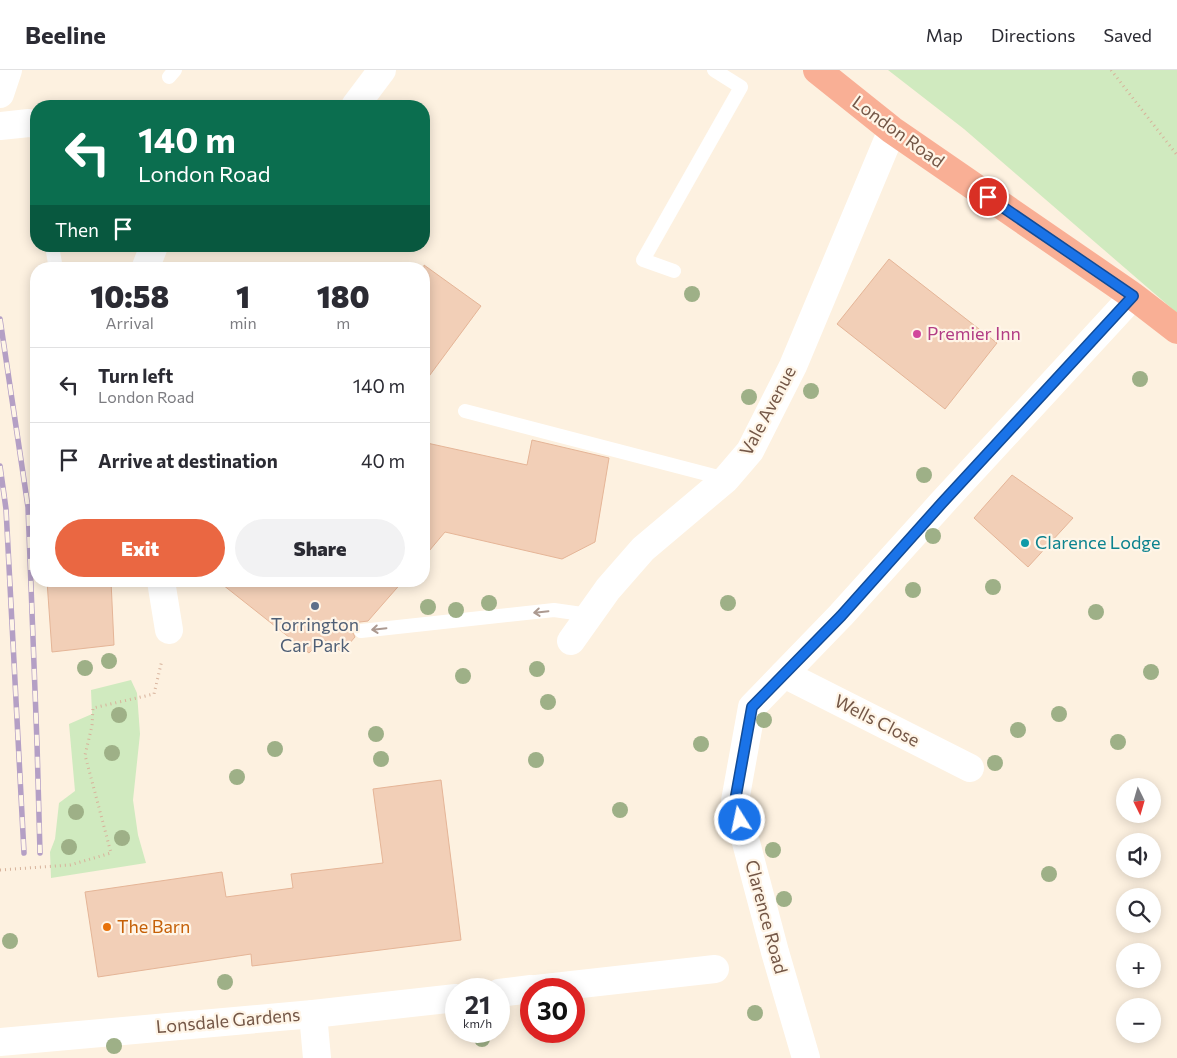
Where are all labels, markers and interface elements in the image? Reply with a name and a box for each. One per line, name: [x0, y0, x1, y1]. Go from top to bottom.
text: Beeline: [25, 20, 106, 49]
text: Map: [926, 24, 963, 46]
text: Directions: [991, 24, 1075, 46]
text: Saved: [1103, 24, 1152, 46]
street label: London Road: [848, 90, 949, 172]
text: 140 m: [138, 117, 236, 160]
icon: left: [55, 120, 120, 185]
text: London Road: [138, 160, 270, 187]
pin: [967, 176, 1009, 218]
icon: arrive: [974, 183, 1002, 211]
icon: arrive: [109, 215, 137, 243]
text: Then: [55, 218, 99, 241]
text: 10:58: [90, 277, 169, 314]
text: 1: [236, 277, 250, 314]
text: 180: [317, 277, 370, 314]
text: Arrival: [105, 313, 154, 332]
text: min: [229, 313, 257, 332]
text: m: [336, 313, 350, 332]
place label: Premier Inn: [927, 322, 1021, 344]
marker: Premier Inn: [911, 328, 923, 340]
street label: Vale Avenue: [734, 362, 800, 459]
text: Turn left: [98, 364, 173, 387]
icon: left: [55, 371, 83, 399]
text: 140 m: [353, 374, 405, 397]
text: London Road: [98, 387, 194, 406]
icon: arrive: [55, 446, 83, 474]
text: Arrive at destination: [98, 449, 278, 472]
text: 40 m: [361, 449, 405, 472]
button: Exit: [55, 519, 225, 577]
button: Share: [235, 519, 405, 577]
place label: Clarence Lodge: [1035, 531, 1160, 553]
marker: Clarence Lodge: [1019, 537, 1031, 549]
marker: Torrington Car Park: [309, 600, 321, 612]
one-way arrow: [533, 607, 549, 617]
place label: Torrington Car Park: [271, 613, 359, 656]
one-way arrow: [372, 624, 388, 634]
street label: Wells Close: [831, 689, 924, 751]
north arrow: [1116, 778, 1161, 822]
map controls: [1116, 778, 1161, 1043]
position arrow: [713, 793, 765, 845]
button: sound: [1116, 833, 1161, 878]
street label: Clarence Road: [741, 857, 793, 976]
button: search: [1116, 888, 1161, 933]
place label: The Barn: [117, 915, 190, 937]
marker: The Barn: [101, 921, 113, 933]
button: +: [1116, 943, 1161, 988]
speed limit sign: 30: [520, 978, 585, 1043]
text: 21: [465, 989, 490, 1019]
button: −: [1116, 998, 1161, 1043]
street label: Lonsdale Gardens: [155, 1003, 301, 1037]
text: km/h: [463, 1016, 492, 1030]

